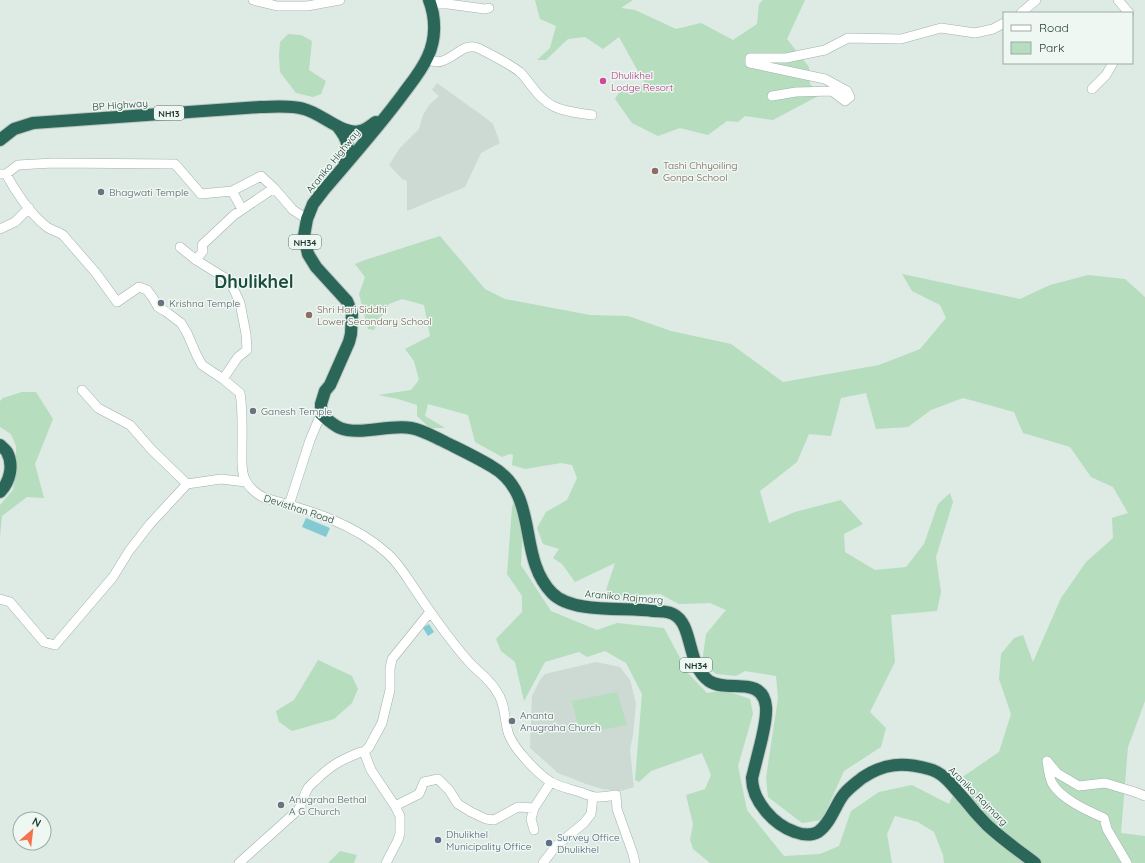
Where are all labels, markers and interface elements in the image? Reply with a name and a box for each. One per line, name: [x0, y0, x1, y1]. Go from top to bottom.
legend: [1003, 12, 1133, 64]
text: Road: [1039, 20, 1069, 35]
text: Park: [1039, 40, 1064, 55]
place label: Dhulikhel Lodge Resort: [611, 69, 674, 94]
marker: Dhulikhel Lodge Resort: [598, 76, 608, 86]
street label: BP Highway: [92, 97, 148, 113]
road number: NH13: [154, 106, 184, 120]
street label: Araniko Highway: [303, 126, 363, 196]
place label: Tashi Chhyoiling Gonpa School: [663, 159, 737, 184]
marker: Tashi Chhyoiling Gonpa School: [650, 166, 660, 176]
place label: Bhagwati Temple: [109, 186, 189, 199]
marker: Bhagwati Temple: [96, 187, 106, 197]
road number: NH34: [289, 235, 321, 249]
district label: Dhulikhel: [214, 270, 294, 293]
place label: Krishna Temple: [169, 297, 240, 310]
marker: Krishna Temple: [156, 298, 166, 308]
place label: Shri Hari Siddhi Lower Secondary School: [317, 303, 432, 328]
marker: Shri Hari Siddhi Lower Secondary School: [304, 310, 314, 320]
place label: Ganesh Temple: [261, 405, 333, 418]
marker: Ganesh Temple: [248, 406, 258, 416]
street label: Devisthan Road: [262, 491, 336, 527]
street label: Araniko Rajmarg: [584, 587, 664, 607]
road number: NH34: [680, 658, 712, 672]
place label: Ananta Anugraha Church: [520, 709, 601, 734]
marker: Ananta Anugraha Church: [507, 716, 517, 726]
street label: Araniko Rajmarg: [946, 764, 1010, 828]
place label: Anugraha Bethal A G Church: [289, 793, 367, 818]
marker: Anugraha Bethal A G Church: [276, 800, 286, 810]
north arrow: [12, 811, 52, 851]
text: N: [30, 814, 44, 830]
place label: Dhulikhel Municipality Office: [446, 828, 532, 853]
place label: Survey Office Dhulikhel: [557, 831, 620, 856]
marker: Dhulikhel Municipality Office: [433, 835, 443, 845]
marker: Survey Office Dhulikhel: [544, 838, 554, 848]

